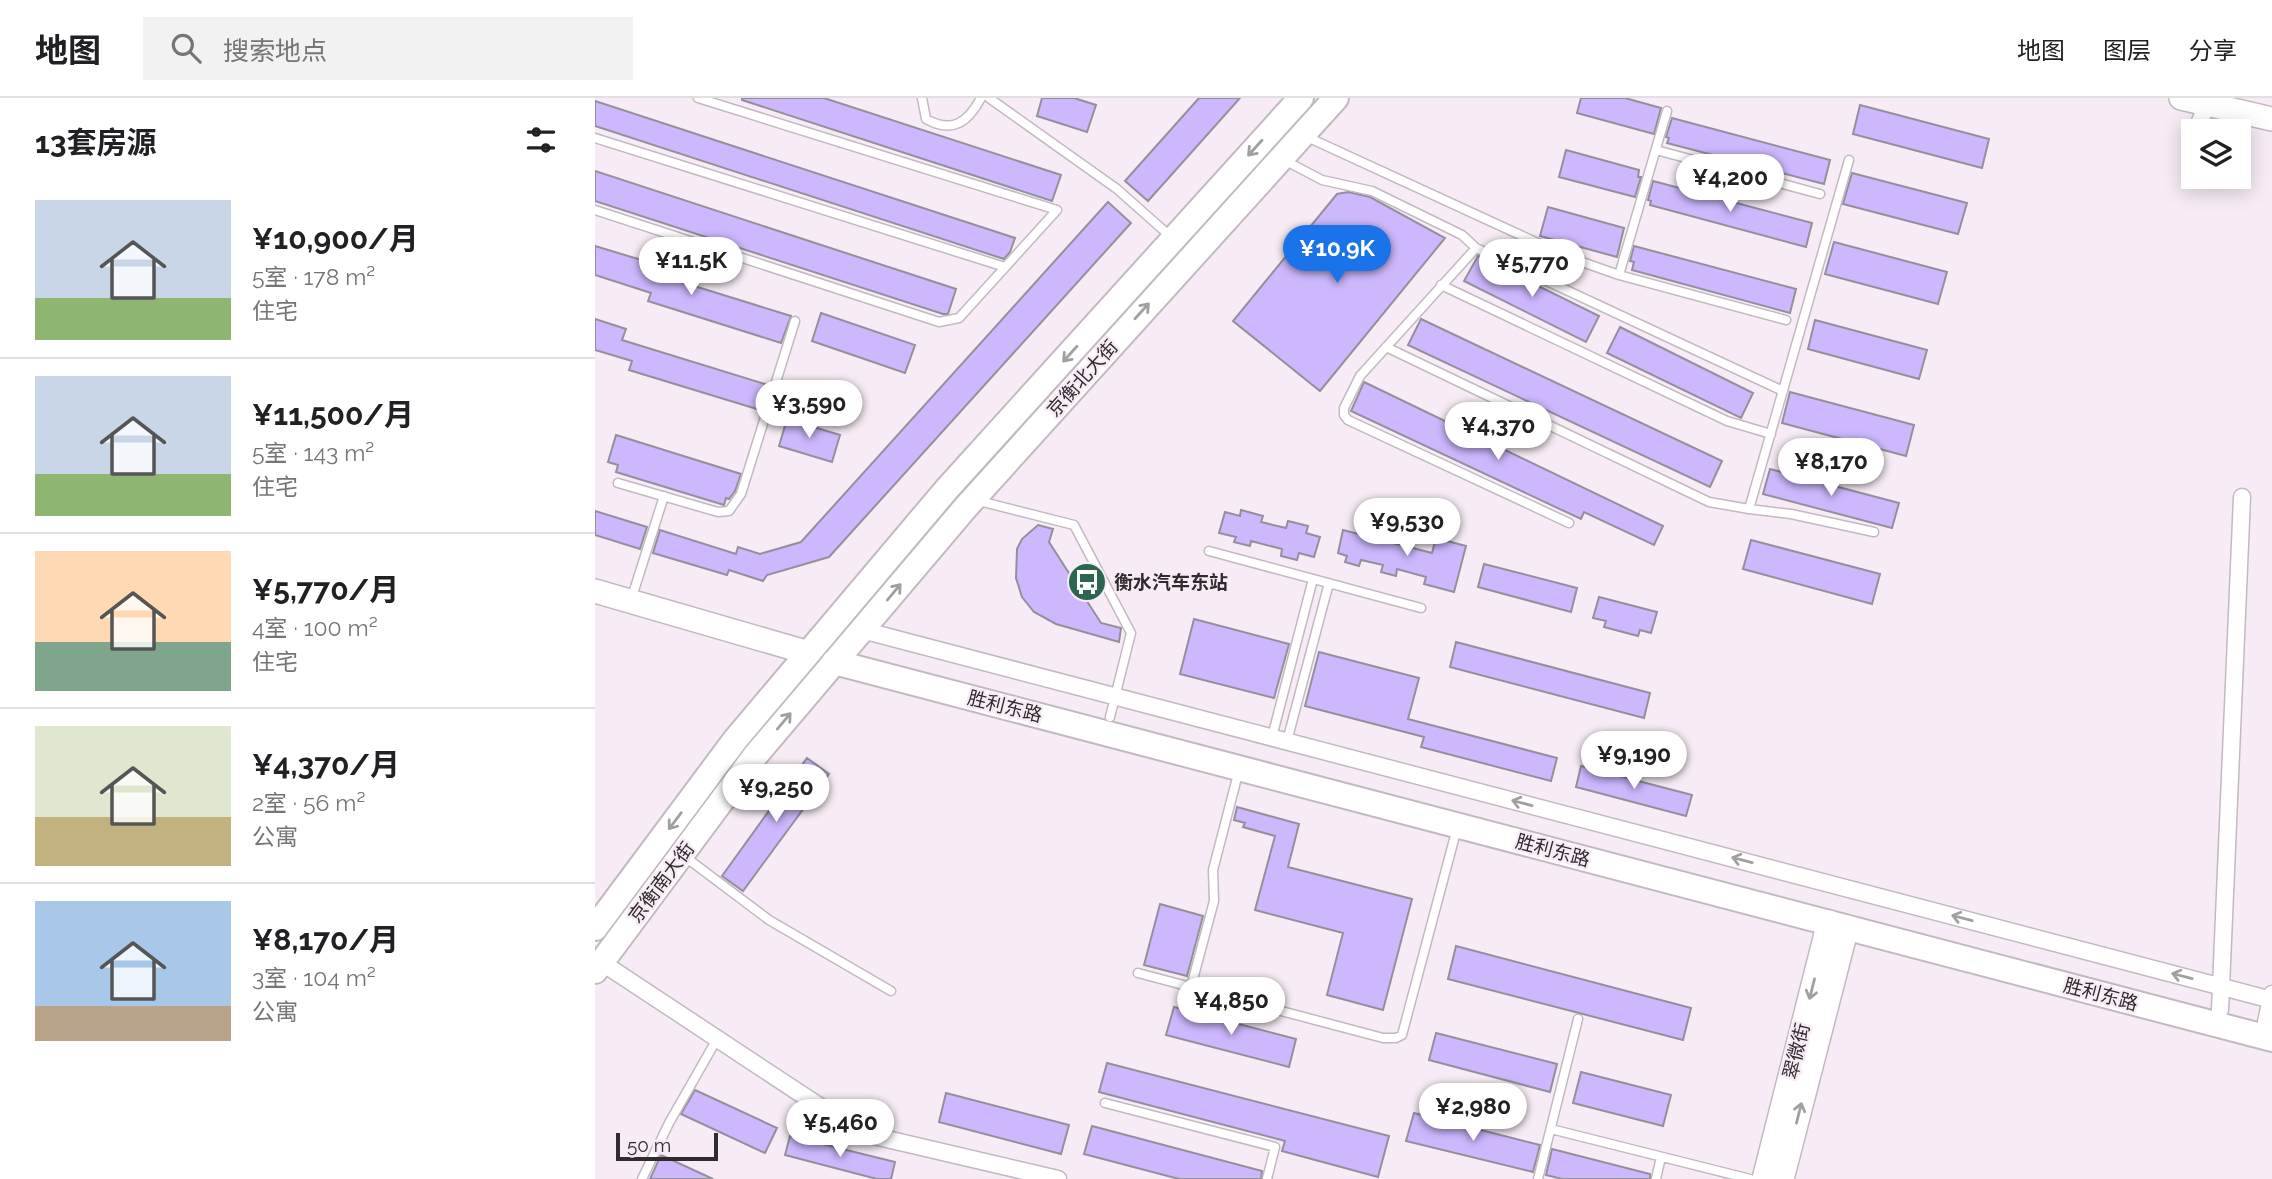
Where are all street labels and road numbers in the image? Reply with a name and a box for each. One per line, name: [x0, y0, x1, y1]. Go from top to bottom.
street label: 京衡北大街: [1042, 335, 1122, 421]
street label: 胜利东路: [965, 686, 1045, 726]
street label: 胜利东路: [1513, 830, 1593, 870]
street label: 京衡南大街: [624, 837, 698, 927]
street label: 胜利东路: [2061, 974, 2141, 1014]
street label: 翠微街: [1778, 1021, 1814, 1081]

